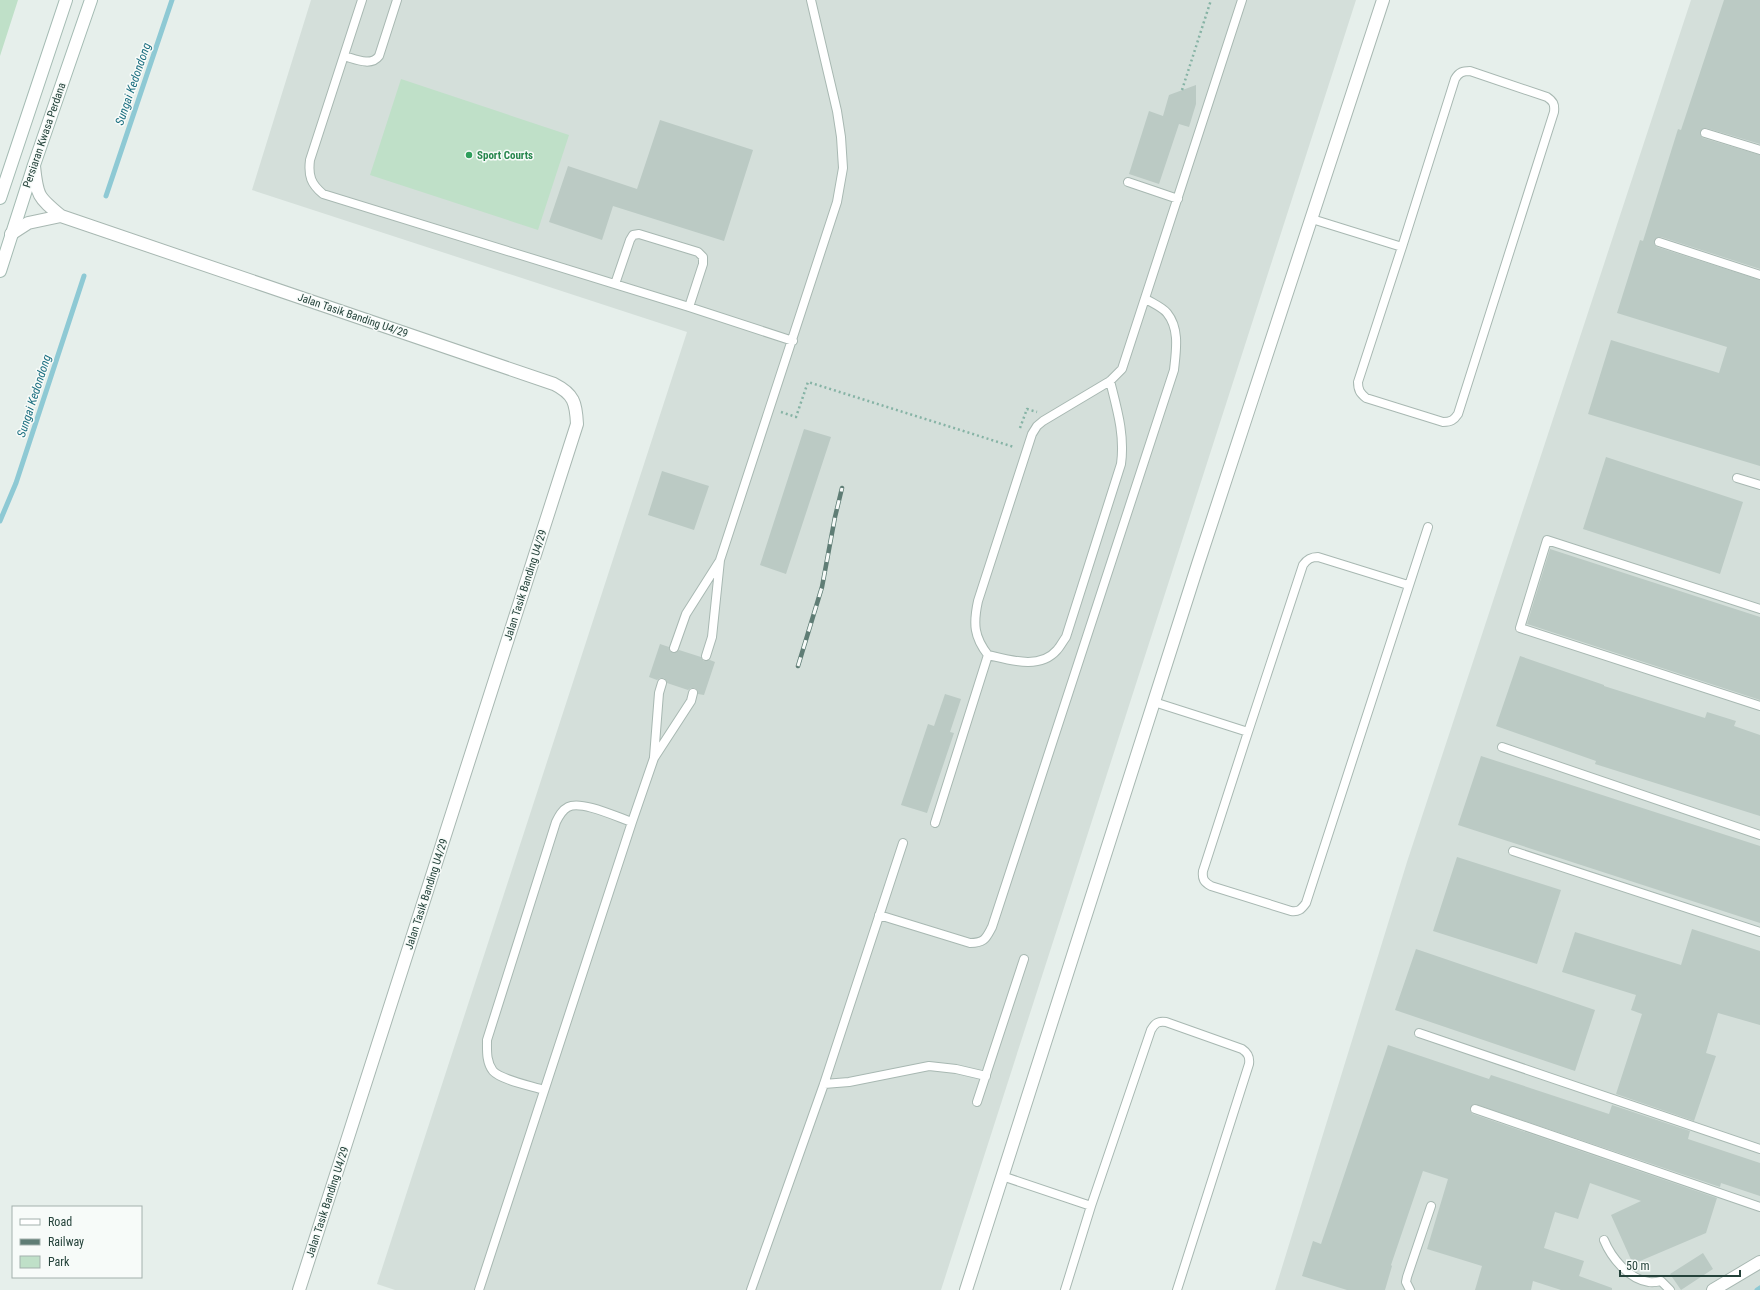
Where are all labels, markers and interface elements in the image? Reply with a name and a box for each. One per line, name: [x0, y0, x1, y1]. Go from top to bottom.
water label: Sungai Kedondong: [112, 41, 154, 127]
street label: Persiaran Kwasa Perdana: [20, 81, 69, 189]
place label: Sport Courts: [477, 149, 533, 162]
marker: Sport Courts: [464, 150, 474, 160]
street label: Jalan Tasik Banding U4/29: [296, 290, 410, 340]
water label: Sungai Kedondong: [14, 353, 54, 439]
street label: Jalan Tasik Banding U4/29: [501, 528, 550, 642]
street label: Jalan Tasik Banding U4/29: [402, 837, 451, 951]
street label: Jalan Tasik Banding U4/29: [303, 1145, 352, 1259]
legend: [12, 1206, 142, 1278]
text: Road: [48, 1215, 72, 1229]
text: Railway: [48, 1235, 84, 1249]
scale bar: [1620, 1252, 1740, 1278]
text: Park: [48, 1255, 70, 1269]
text: 50 m: [1626, 1259, 1650, 1273]

